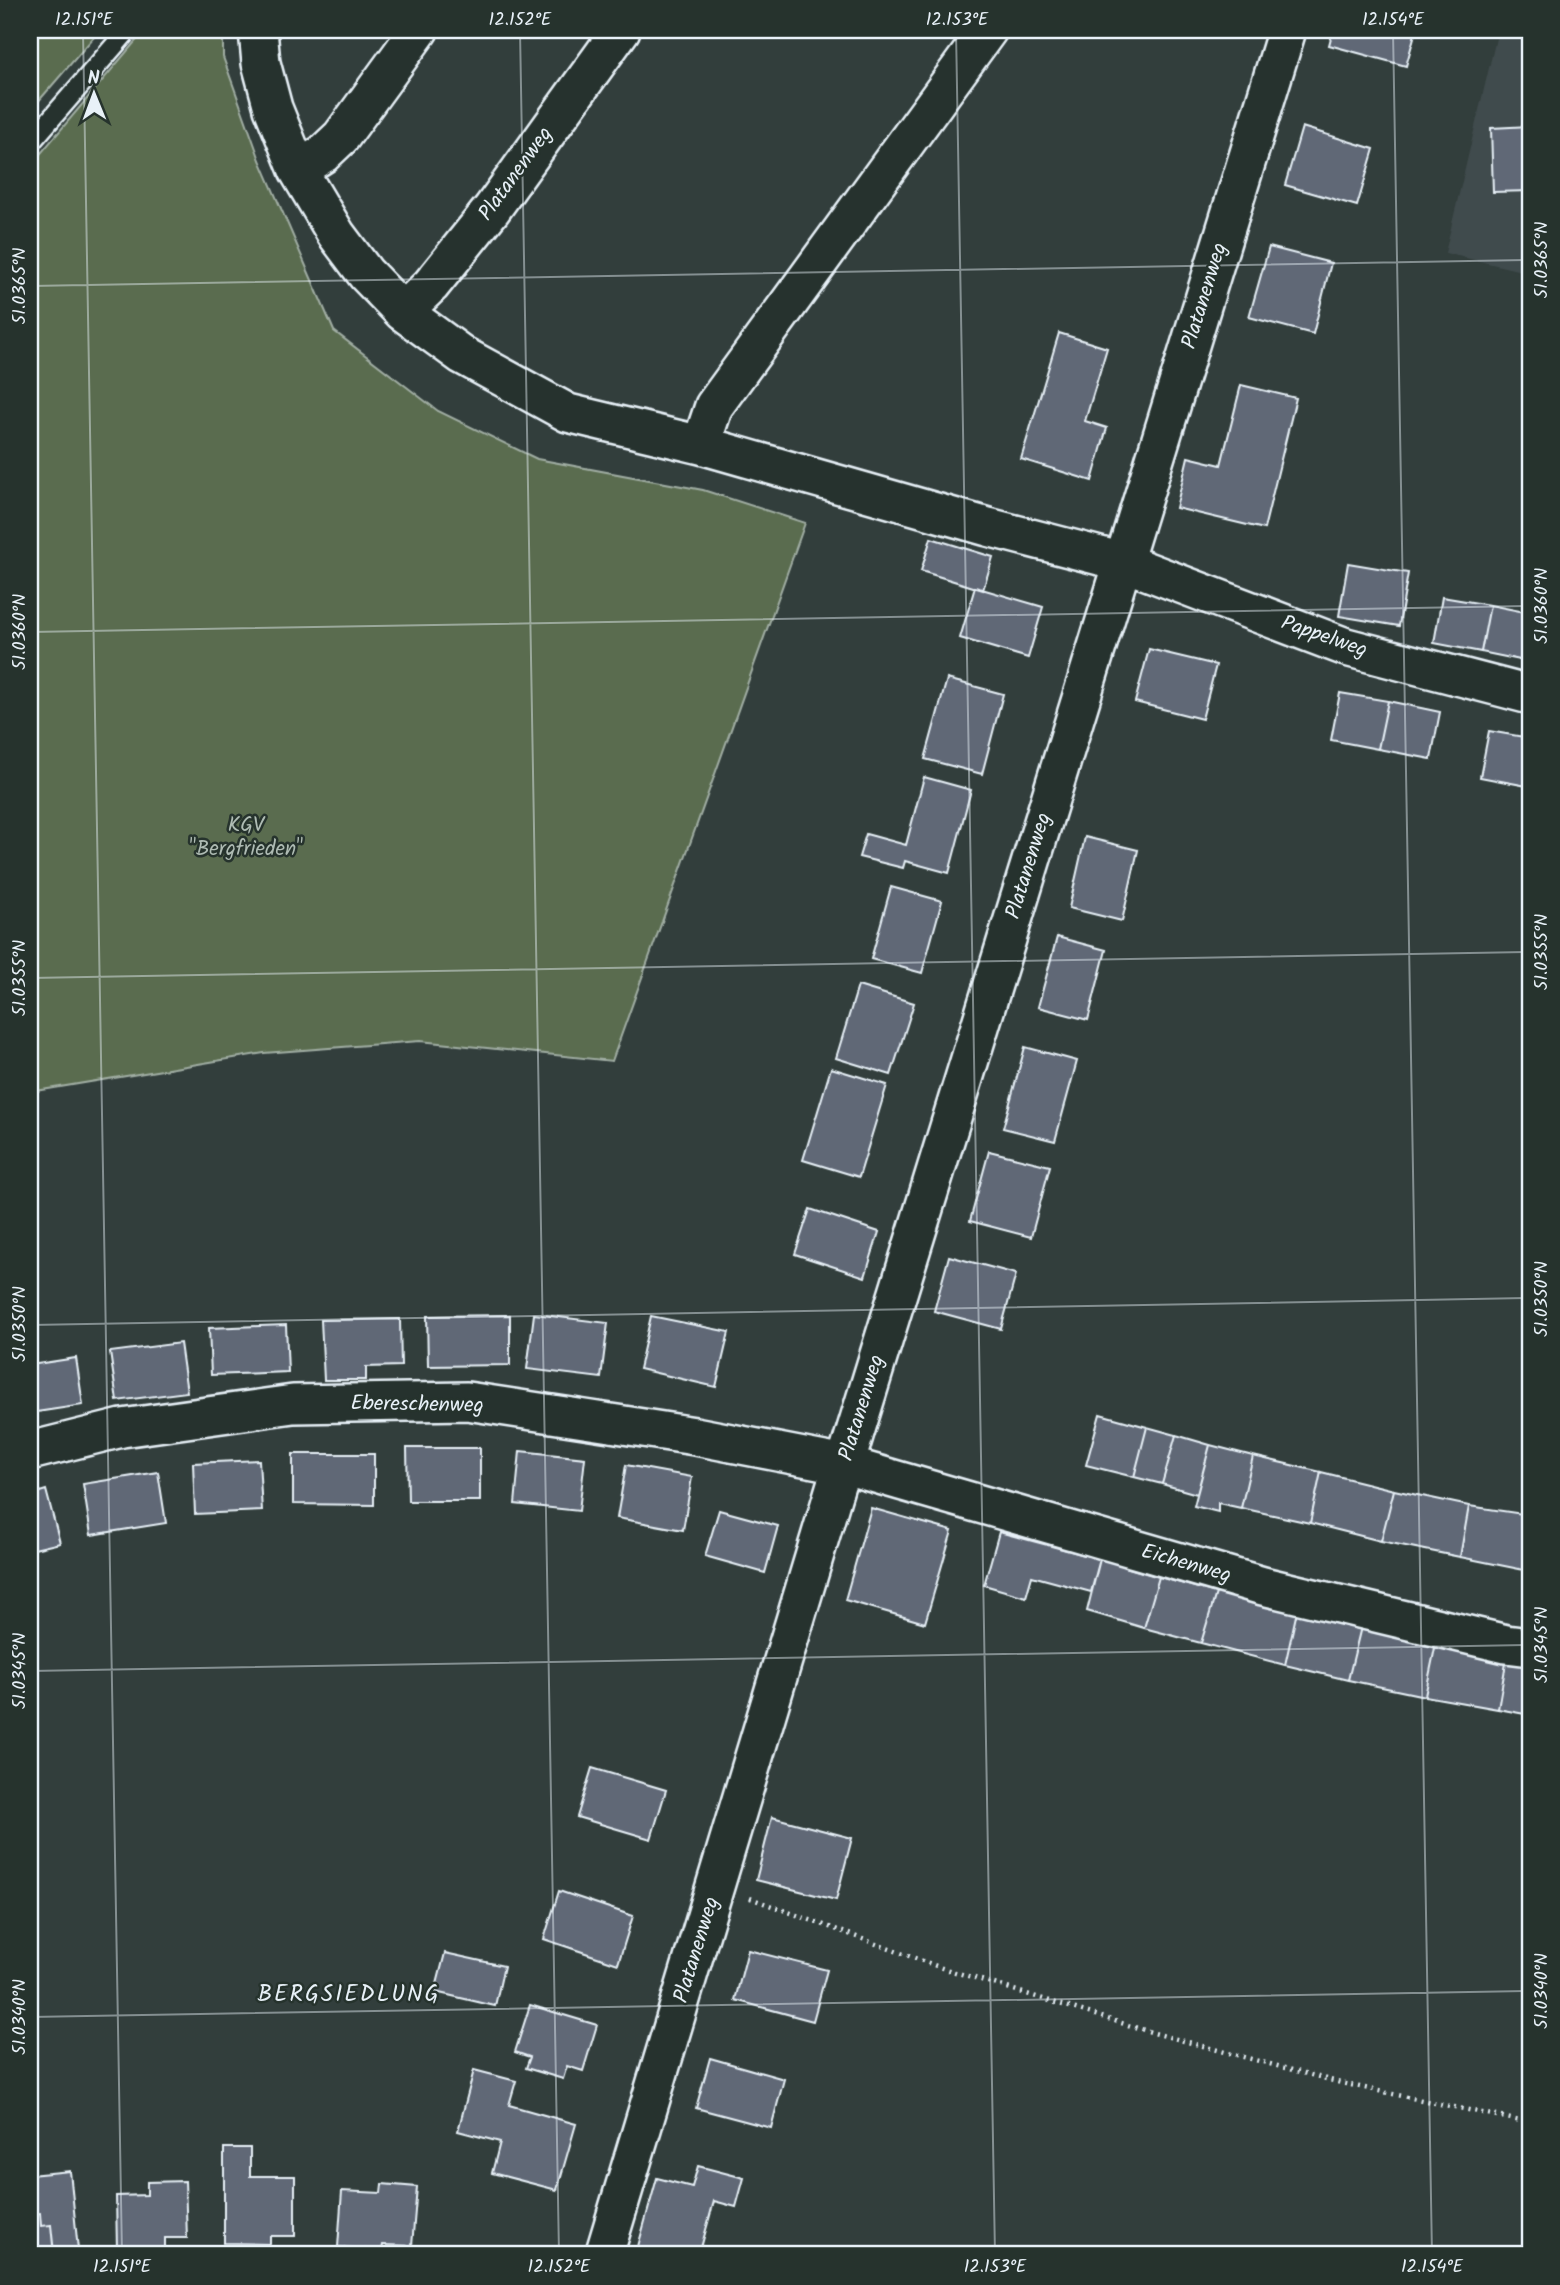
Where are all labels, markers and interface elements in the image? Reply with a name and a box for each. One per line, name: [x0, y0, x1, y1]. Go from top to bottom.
text: 12.151°E: [55, 6, 113, 35]
text: 12.152°E: [489, 6, 552, 35]
text: 12.153°E: [926, 6, 989, 35]
text: 12.154°E: [1362, 6, 1425, 35]
north arrow: [60, 60, 130, 130]
text: N: [87, 64, 100, 94]
street label: Platanenweg: [470, 120, 562, 228]
text: 51.0365°N: [1528, 222, 1557, 298]
street label: Platanenweg: [1173, 239, 1237, 353]
text: 51.0365°N: [6, 248, 35, 324]
text: 51.0360°N: [1528, 568, 1557, 644]
text: 51.0360°N: [6, 594, 35, 670]
street label: Pappelweg: [1276, 607, 1372, 667]
park label: KGV "Bergfrieden": [189, 809, 303, 866]
street label: Platanenweg: [997, 809, 1061, 923]
text: 51.0355°N: [1528, 914, 1557, 990]
text: 51.0355°N: [6, 940, 35, 1016]
text: 51.0350°N: [1528, 1261, 1557, 1337]
text: 51.0350°N: [6, 1286, 35, 1362]
street label: Platanenweg: [830, 1351, 894, 1465]
street label: Ebereschenweg: [350, 1387, 484, 1423]
street label: Eichenweg: [1137, 1535, 1235, 1593]
text: 51.0345°N: [1528, 1607, 1557, 1683]
text: 51.0345°N: [6, 1633, 35, 1709]
street label: Platanenweg: [665, 1893, 729, 2007]
text: 51.0340°N: [1528, 1953, 1557, 2029]
district label: BERGSIEDLUNG: [257, 1977, 441, 2013]
text: 51.0340°N: [6, 1979, 35, 2055]
text: 12.151°E: [93, 2253, 151, 2282]
text: 12.152°E: [528, 2253, 591, 2282]
text: 12.153°E: [964, 2253, 1027, 2282]
text: 12.154°E: [1401, 2253, 1464, 2282]

